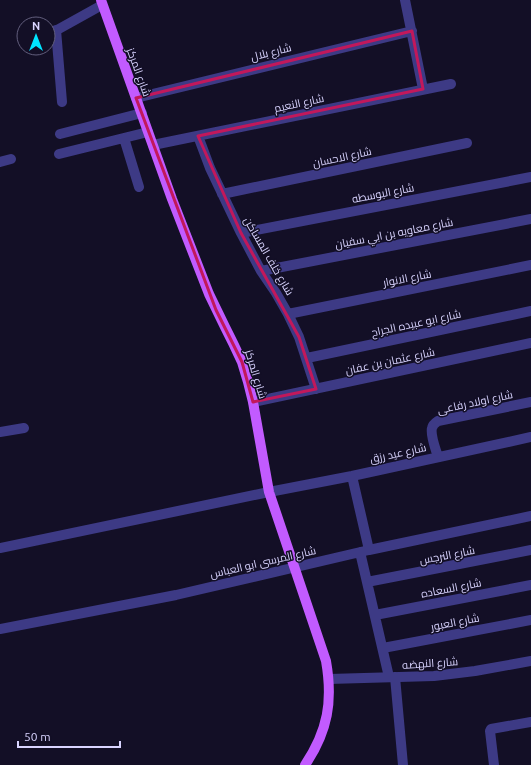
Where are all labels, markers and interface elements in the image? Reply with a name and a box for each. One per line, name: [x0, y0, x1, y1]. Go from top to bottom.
north arrow: [16, 16, 56, 56]
text: N: [32, 20, 40, 32]
street label: شارع بلال: [249, 41, 293, 65]
street label: شارع المركز: [122, 45, 153, 99]
street label: شارع النعيم: [273, 92, 325, 116]
street label: شارع الاحسان: [311, 145, 373, 171]
street label: شارع البوسطه: [351, 181, 416, 207]
street label: شارع خلف المساكن: [240, 215, 296, 298]
street label: شارع معاويه بن ابي سفيان: [334, 216, 455, 253]
street label: شارع الانوار: [381, 267, 433, 291]
street label: شارع ابو عبيده الجراح: [370, 308, 462, 340]
street label: شارع عثمان بن عفان: [344, 346, 436, 378]
street label: شارع المركز: [241, 347, 269, 401]
street label: شارع اولاد رفاعى: [436, 388, 514, 418]
street label: شارع عيد رزق: [369, 441, 428, 467]
street label: شارع المرسى ابو العباس: [209, 544, 318, 582]
street label: شارع النرجس: [418, 544, 476, 568]
street label: شارع السعاده: [420, 576, 483, 602]
street label: شارع العبور: [429, 611, 481, 635]
street label: شارع النهضه: [402, 655, 459, 673]
scale bar: [18, 723, 120, 749]
text: 50 m: [24, 730, 51, 743]

